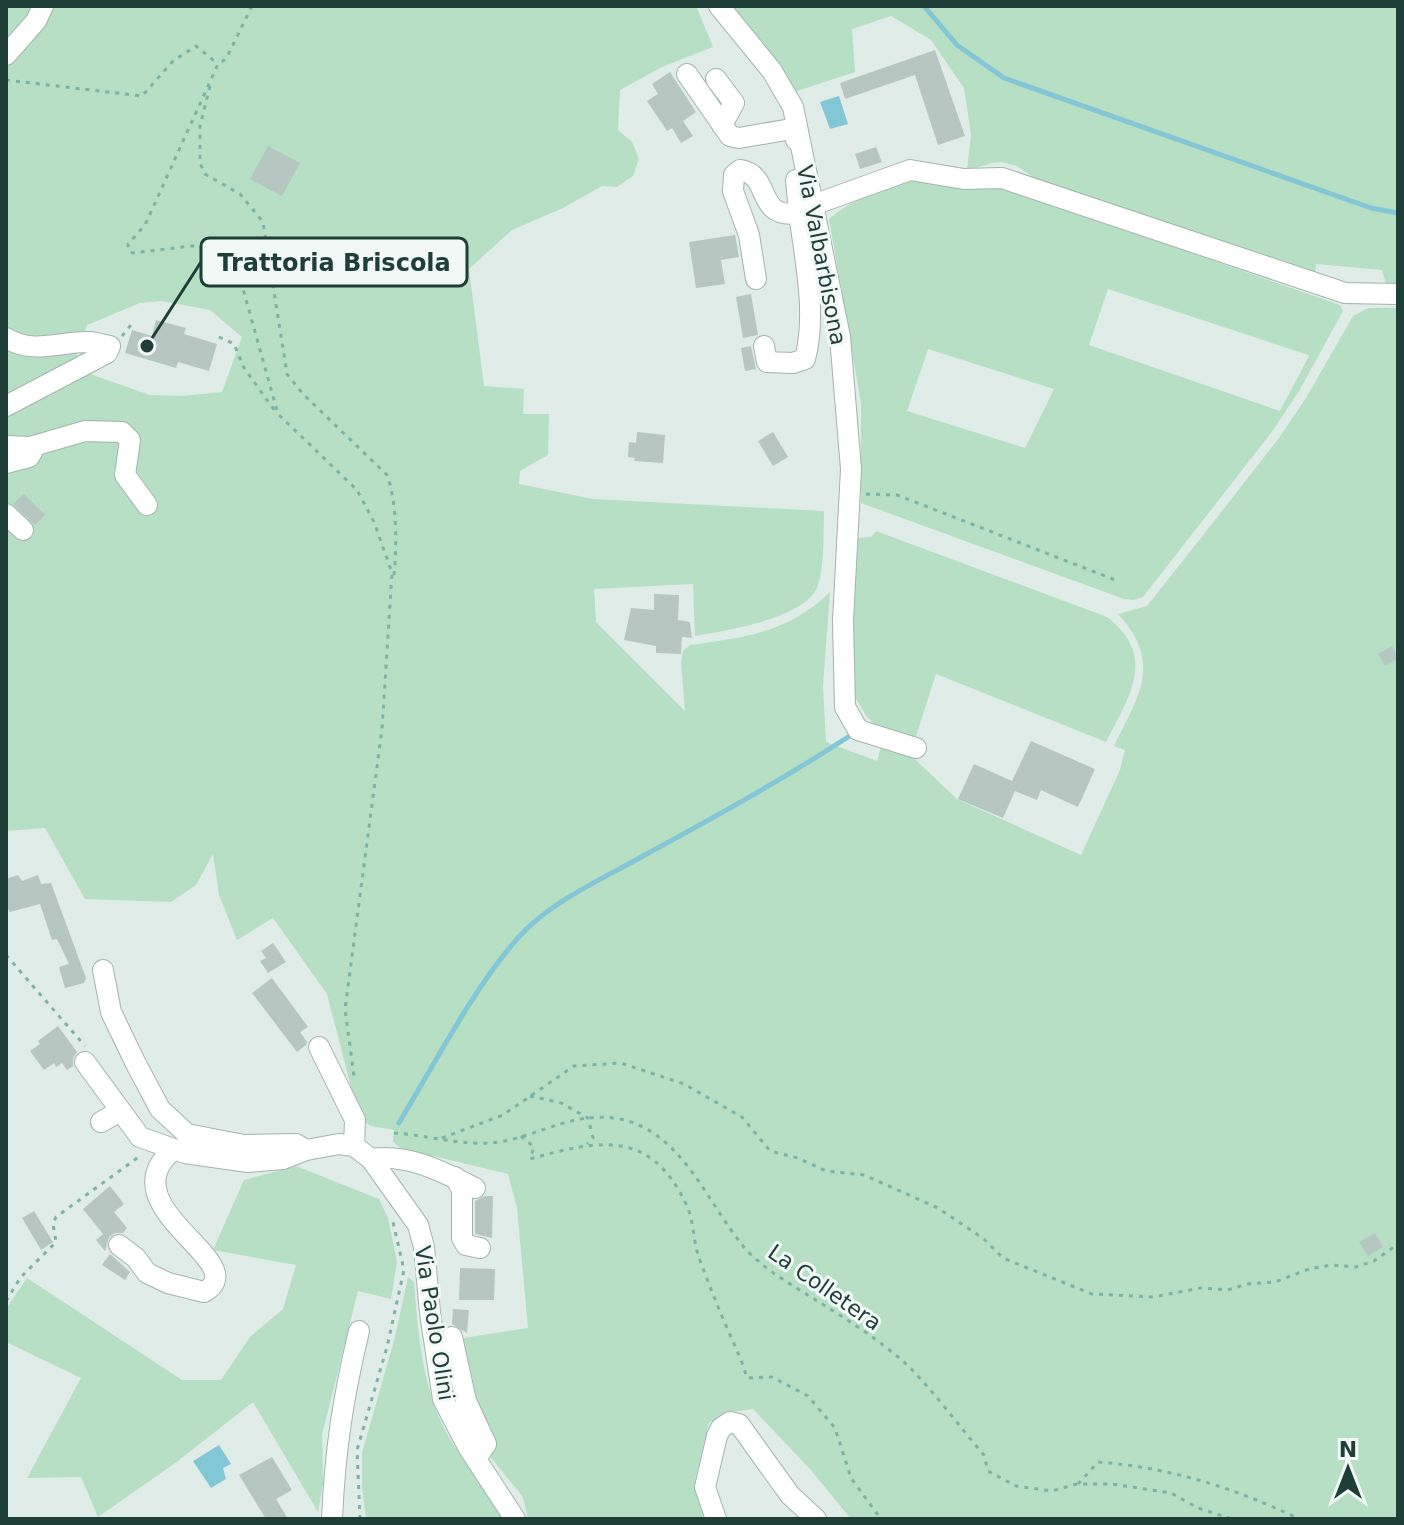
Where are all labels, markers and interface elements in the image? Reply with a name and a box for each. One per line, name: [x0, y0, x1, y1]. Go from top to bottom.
street label: Via Valbarbisona: [792, 163, 851, 347]
callout: Trattoria Briscola: [201, 238, 467, 286]
text: Trattoria Briscola: [217, 249, 451, 277]
street label: La Colletera: [763, 1239, 886, 1336]
street label: Via Paolo Olini: [410, 1244, 459, 1402]
north arrow: [1308, 1429, 1388, 1509]
text: N: [1339, 1437, 1357, 1462]

